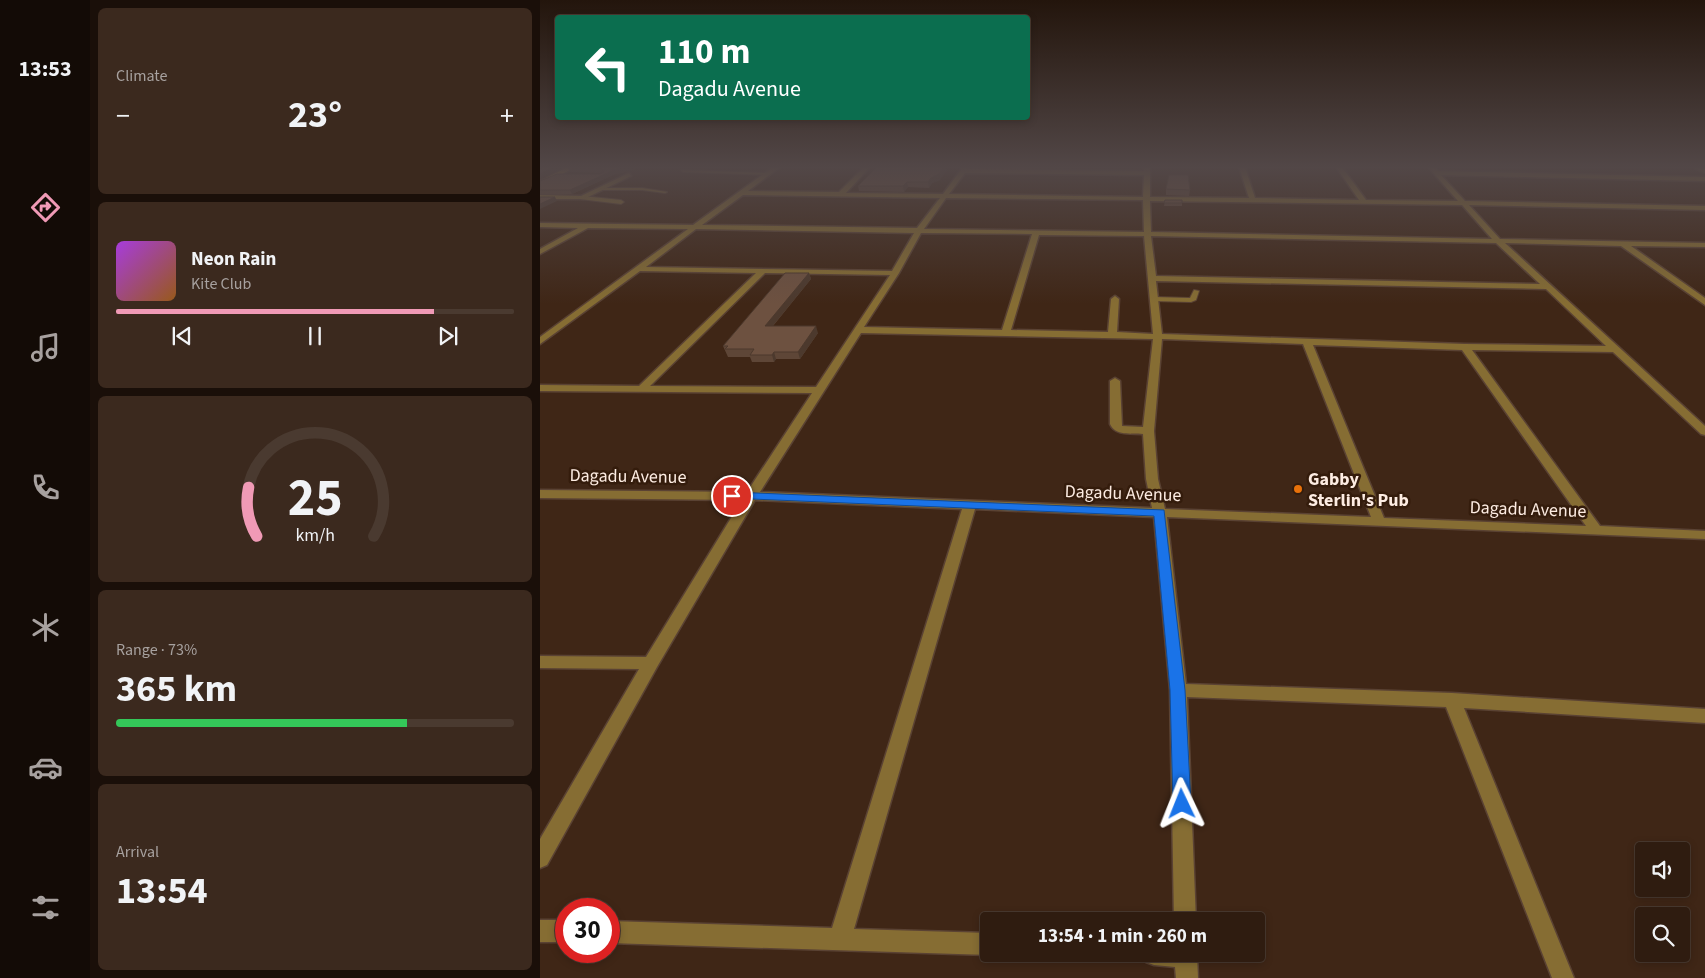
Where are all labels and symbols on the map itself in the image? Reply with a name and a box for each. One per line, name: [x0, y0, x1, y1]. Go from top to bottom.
street label: Dagadu Avenue: [569, 463, 687, 490]
place label: Gabby Sterlin's Pub: [1308, 467, 1409, 513]
pin: [711, 475, 753, 517]
street label: Dagadu Avenue: [1064, 479, 1182, 508]
marker: Gabby Sterlin's Pub: [1292, 483, 1304, 495]
street label: Dagadu Avenue: [1469, 495, 1587, 524]
position arrow: [1155, 777, 1207, 829]
speed limit sign: 30: [555, 898, 620, 963]

